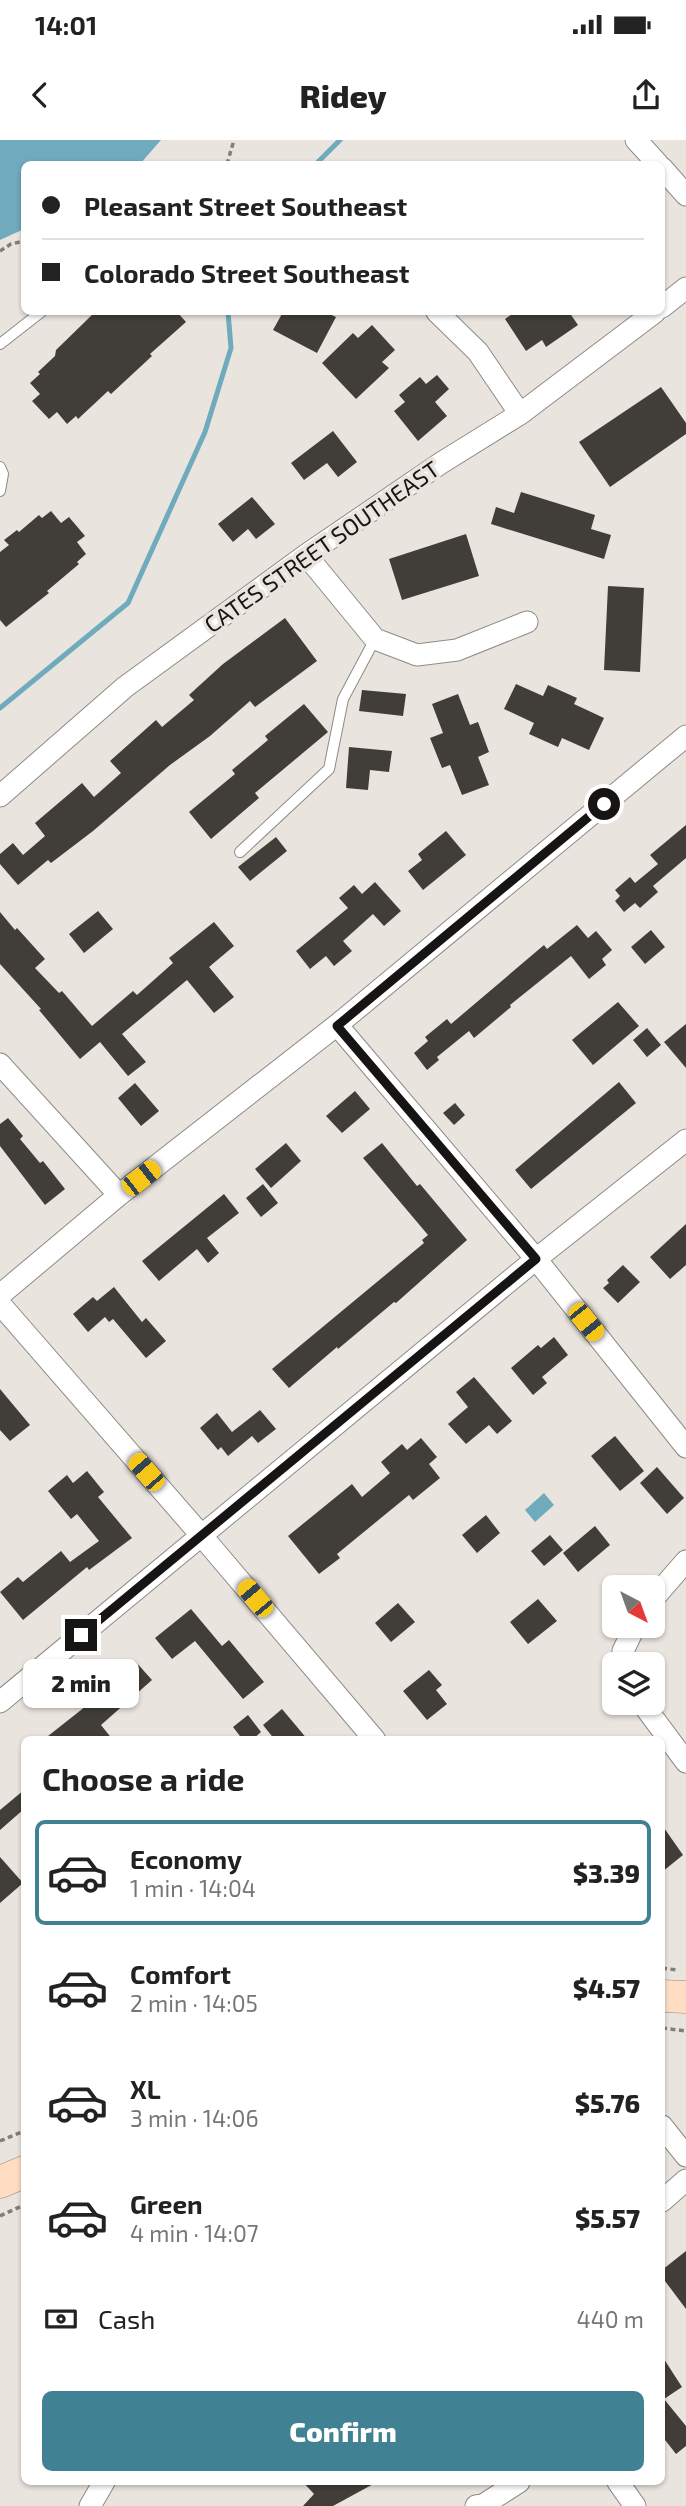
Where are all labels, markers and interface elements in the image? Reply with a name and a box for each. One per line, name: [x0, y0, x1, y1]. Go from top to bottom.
text: 14:01: [35, 9, 97, 40]
icon: back: [21, 76, 59, 114]
text: Ridey: [299, 76, 387, 114]
icon: share: [627, 76, 665, 114]
text: Pleasant Street Southeast: [84, 190, 407, 221]
text: Colorado Street Southeast: [84, 257, 409, 288]
street label: CATES STREET SOUTHEAST: [199, 454, 444, 638]
route start: [588, 788, 620, 820]
car: [118, 1157, 165, 1199]
car: [565, 1299, 608, 1345]
car: [125, 1449, 168, 1495]
car: [234, 1575, 277, 1621]
north arrow: [602, 1575, 665, 1638]
map controls: [602, 1575, 665, 1715]
route end: [65, 1619, 97, 1651]
button: layers: [602, 1652, 665, 1715]
callout: 2 min: [23, 1660, 139, 1708]
text: 2 min: [51, 1669, 111, 1697]
text: Choose a ride: [42, 1759, 245, 1797]
icon: car: [46, 1841, 109, 1904]
text: Economy: [130, 1843, 242, 1874]
text: $3.39: [573, 1857, 640, 1888]
text: 1 min · 14:04: [130, 1874, 256, 1902]
icon: car: [46, 1956, 109, 2019]
text: Comfort: [130, 1958, 231, 1989]
text: $4.57: [573, 1972, 640, 2003]
text: 2 min · 14:05: [130, 1989, 258, 2017]
icon: car: [46, 2071, 109, 2134]
text: XL: [130, 2073, 161, 2104]
text: $5.76: [575, 2087, 640, 2118]
text: 3 min · 14:06: [130, 2104, 259, 2132]
icon: car: [46, 2186, 109, 2249]
text: Green: [130, 2188, 203, 2219]
text: $5.57: [575, 2202, 640, 2233]
text: 4 min · 14:07: [130, 2219, 259, 2247]
icon: cash: [42, 2300, 80, 2338]
text: Cash: [98, 2303, 155, 2334]
text: 440 m: [577, 2305, 644, 2333]
button: Confirm: [42, 2391, 644, 2471]

